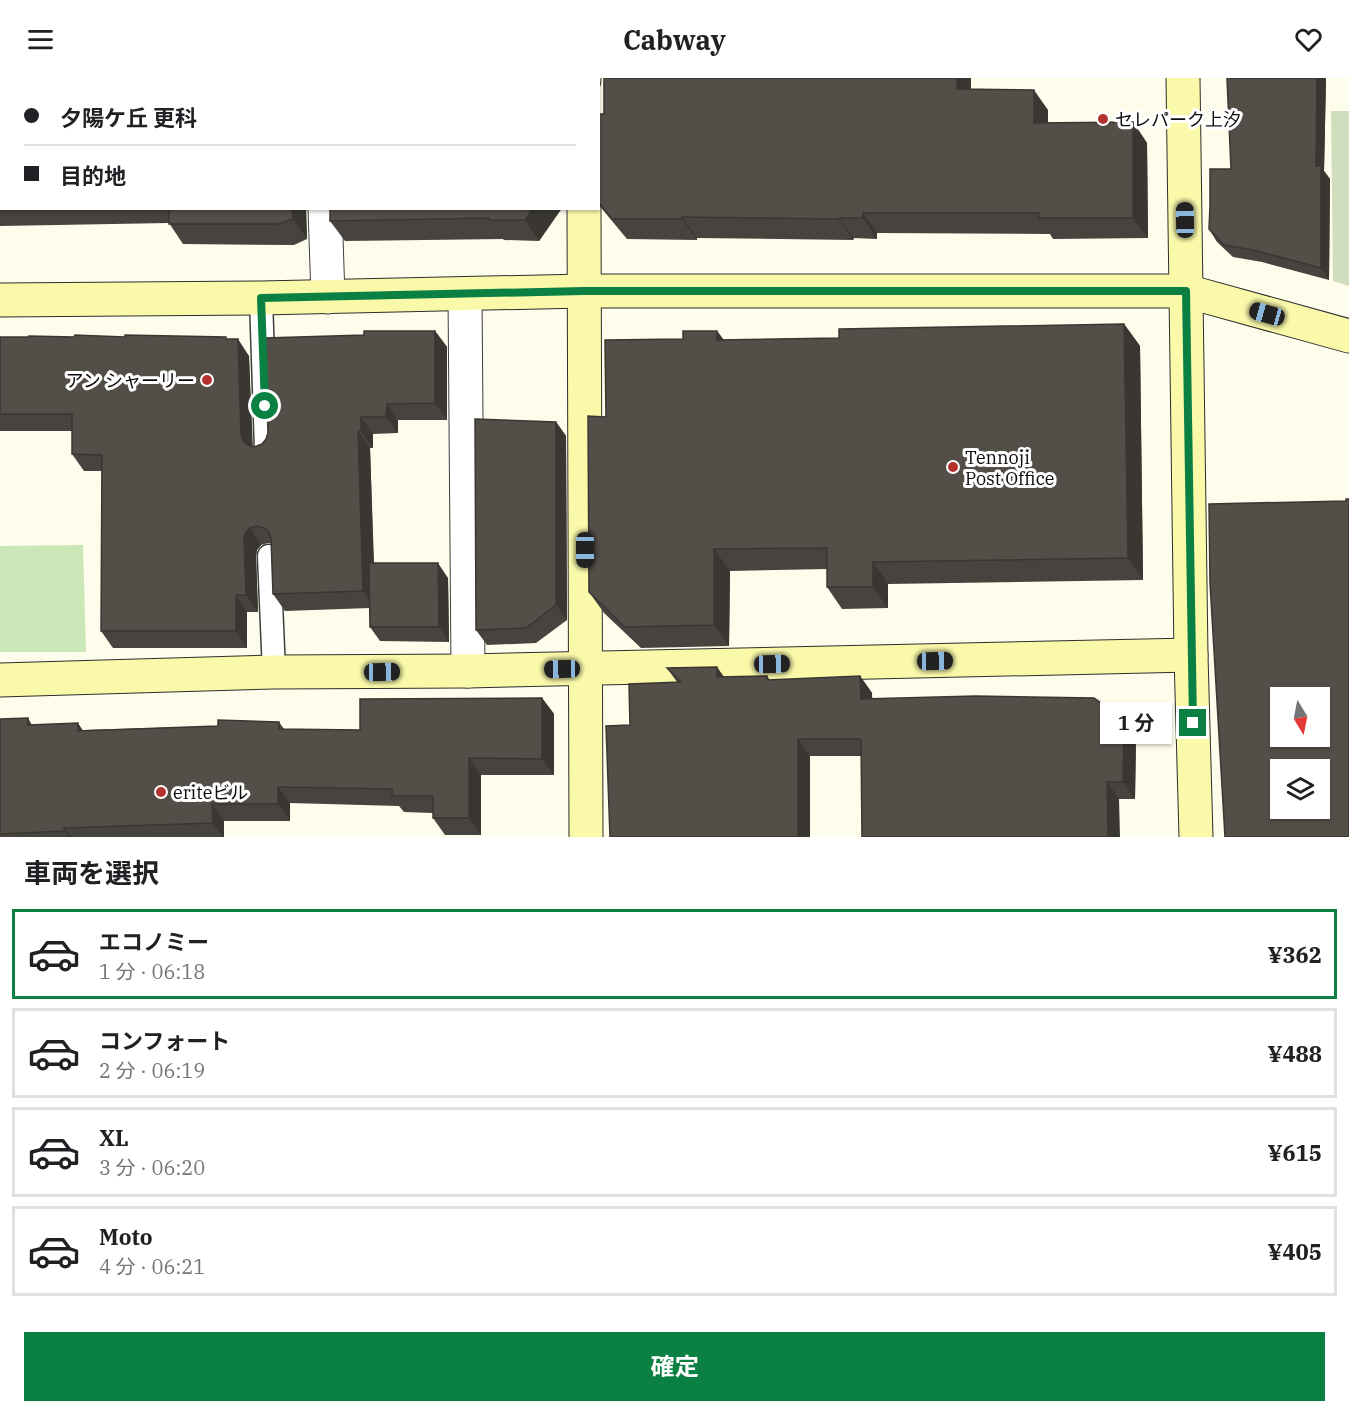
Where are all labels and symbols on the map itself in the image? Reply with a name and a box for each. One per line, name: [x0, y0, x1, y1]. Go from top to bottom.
place label: セレパーク上汐: [1115, 108, 1241, 131]
marker: セレパーク上汐: [1096, 112, 1110, 126]
car: [1176, 202, 1194, 238]
car: [1247, 300, 1287, 328]
place label: アン シャーリー: [66, 369, 195, 392]
marker: アン シャーリー: [200, 373, 214, 387]
route start: [251, 392, 278, 419]
place label: Tennoji Post Office: [965, 446, 1054, 490]
marker: Tennoji Post Office: [946, 460, 960, 474]
car: [576, 532, 594, 568]
car: [917, 652, 953, 670]
car: [754, 655, 790, 673]
car: [544, 660, 580, 678]
car: [364, 663, 400, 681]
north arrow: [1270, 687, 1330, 747]
callout: 1 分: [1100, 702, 1172, 744]
route end: [1179, 709, 1206, 736]
place label: eriteビル: [173, 781, 248, 804]
marker: eriteビル: [154, 785, 168, 799]

